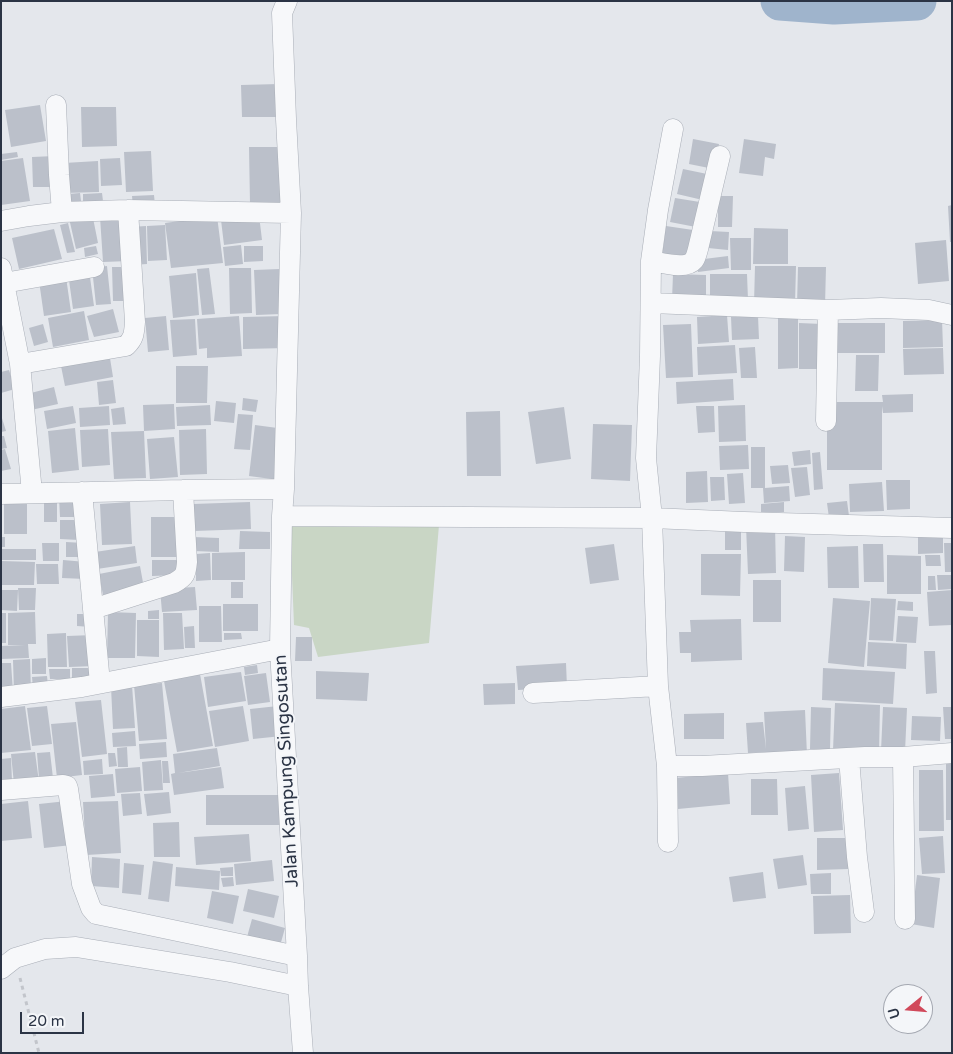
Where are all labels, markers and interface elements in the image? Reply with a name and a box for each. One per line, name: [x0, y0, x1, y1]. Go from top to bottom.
street label: Jalan Kampung Singosutan: [270, 654, 304, 888]
north arrow: [883, 984, 933, 1034]
scale bar: [22, 1002, 86, 1034]
text: U: [884, 1006, 904, 1021]
text: 20 m: [28, 1012, 65, 1030]

